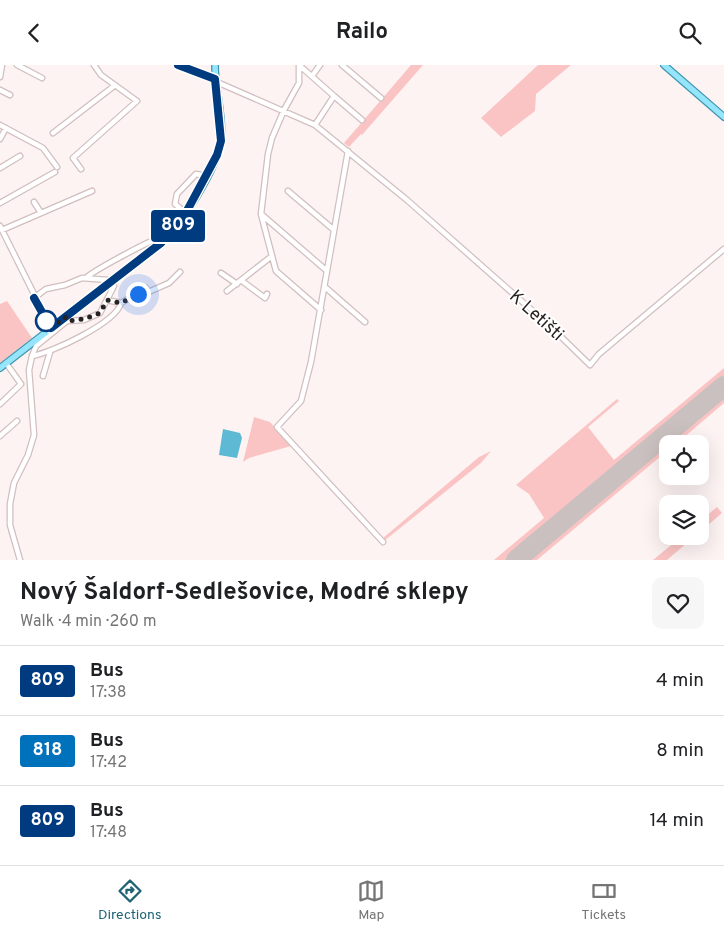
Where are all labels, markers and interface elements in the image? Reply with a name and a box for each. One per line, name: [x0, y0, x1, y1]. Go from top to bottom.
icon: back: [20, 19, 48, 47]
text: Railo: [336, 19, 388, 46]
icon: search: [676, 19, 704, 47]
line badge: 809: [149, 210, 207, 242]
text: 809: [161, 214, 195, 237]
your location: [126, 282, 151, 307]
street label: K Letišti: [504, 285, 568, 347]
unlabelled marker: [35, 310, 57, 332]
map controls: [659, 435, 709, 545]
button: locate: [659, 435, 709, 485]
button: layers: [659, 495, 709, 545]
button: heart: [652, 577, 704, 629]
text: Nový Šaldorf-Sedlešovice, Modré sklepy: [20, 578, 469, 608]
text: Walk · 4 min · 260 m: [20, 612, 156, 632]
text: Bus: [90, 659, 124, 683]
text: 809: [31, 669, 64, 692]
text: 4 min: [656, 669, 704, 693]
text: 17:38: [90, 683, 127, 703]
text: Bus: [90, 729, 124, 753]
text: 818: [33, 739, 62, 762]
text: 8 min: [656, 739, 704, 763]
text: 17:42: [90, 753, 127, 773]
text: Bus: [90, 799, 124, 823]
text: 809: [31, 809, 64, 832]
text: 14 min: [649, 809, 704, 833]
text: 17:48: [90, 823, 127, 843]
tab: Directions: [98, 877, 162, 924]
tab: Map: [357, 877, 385, 924]
tab: Tickets: [581, 877, 626, 924]

